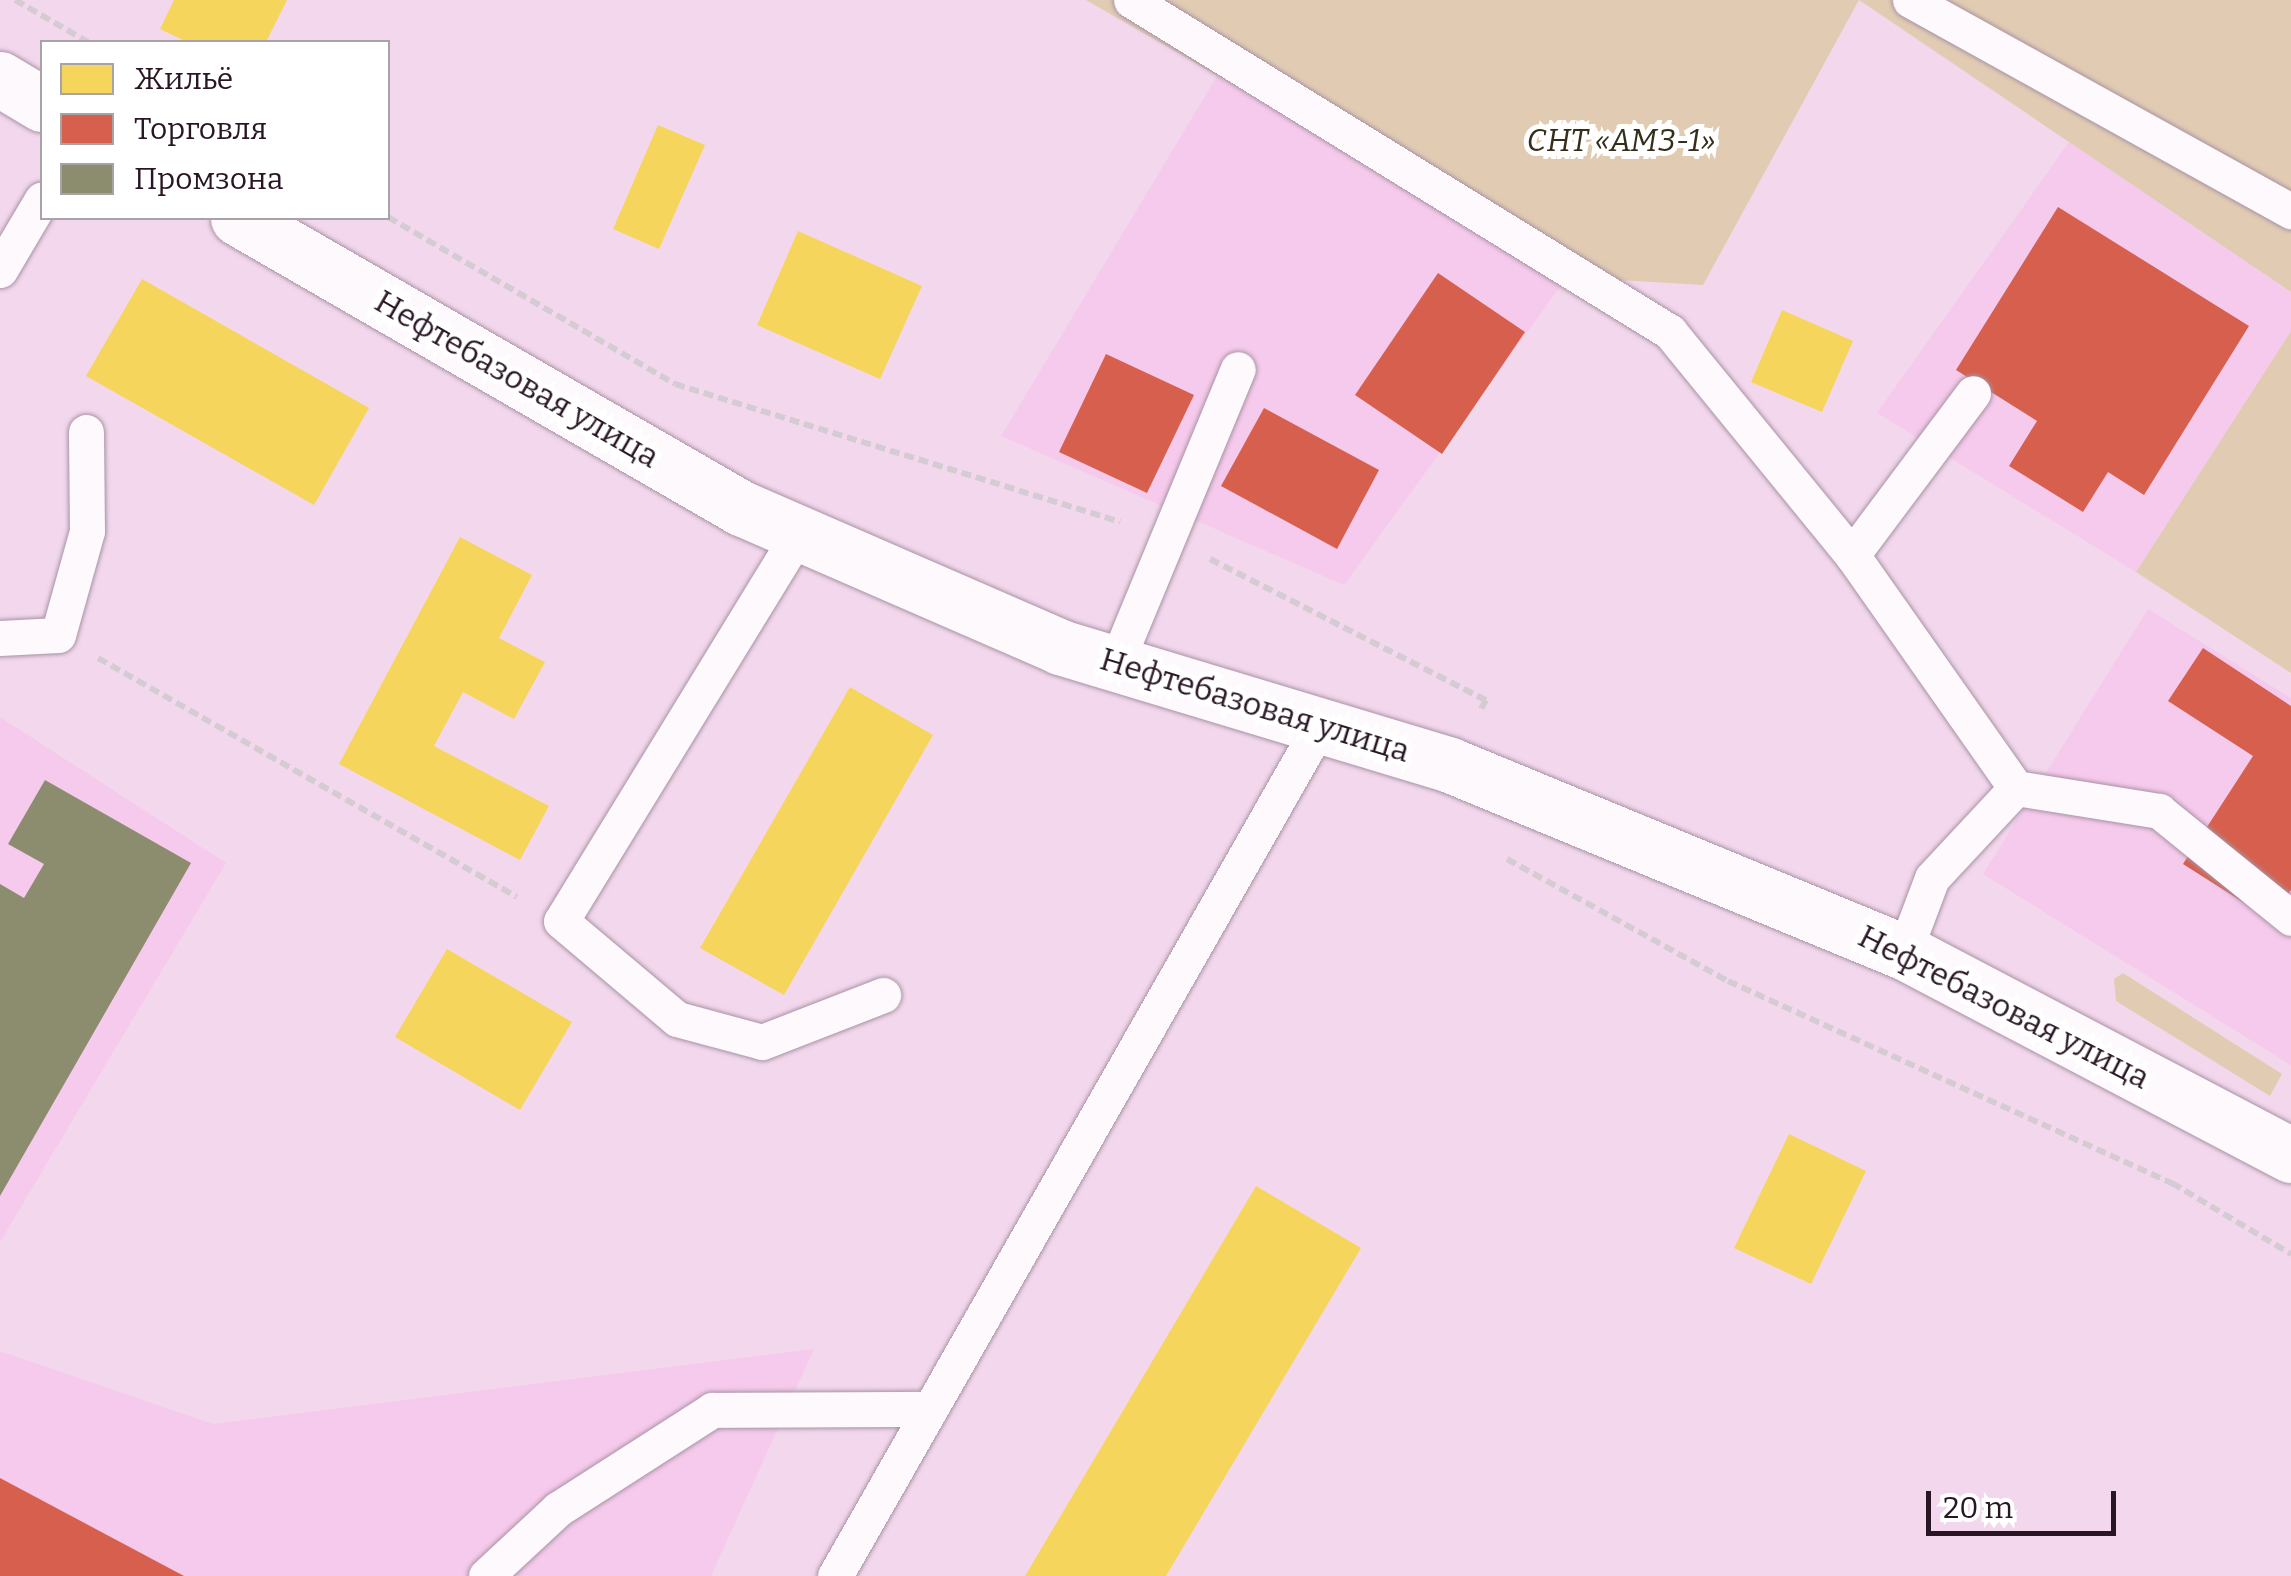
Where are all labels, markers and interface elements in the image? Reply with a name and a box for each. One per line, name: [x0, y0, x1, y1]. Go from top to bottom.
legend: [40, 40, 390, 220]
text: Жильё: [134, 61, 233, 97]
text: Торговля: [134, 111, 267, 147]
park label: СНТ «АМЗ-1»: [1526, 121, 1716, 159]
text: Промзона: [134, 161, 283, 197]
street label: Нефтебазовая улица: [368, 282, 666, 476]
street label: Нефтебазовая улица: [1096, 640, 1414, 770]
street label: Нефтебазовая улица: [1852, 917, 2156, 1097]
scale bar: [1931, 1471, 2121, 1533]
text: 20 m: [1943, 1490, 2013, 1526]

